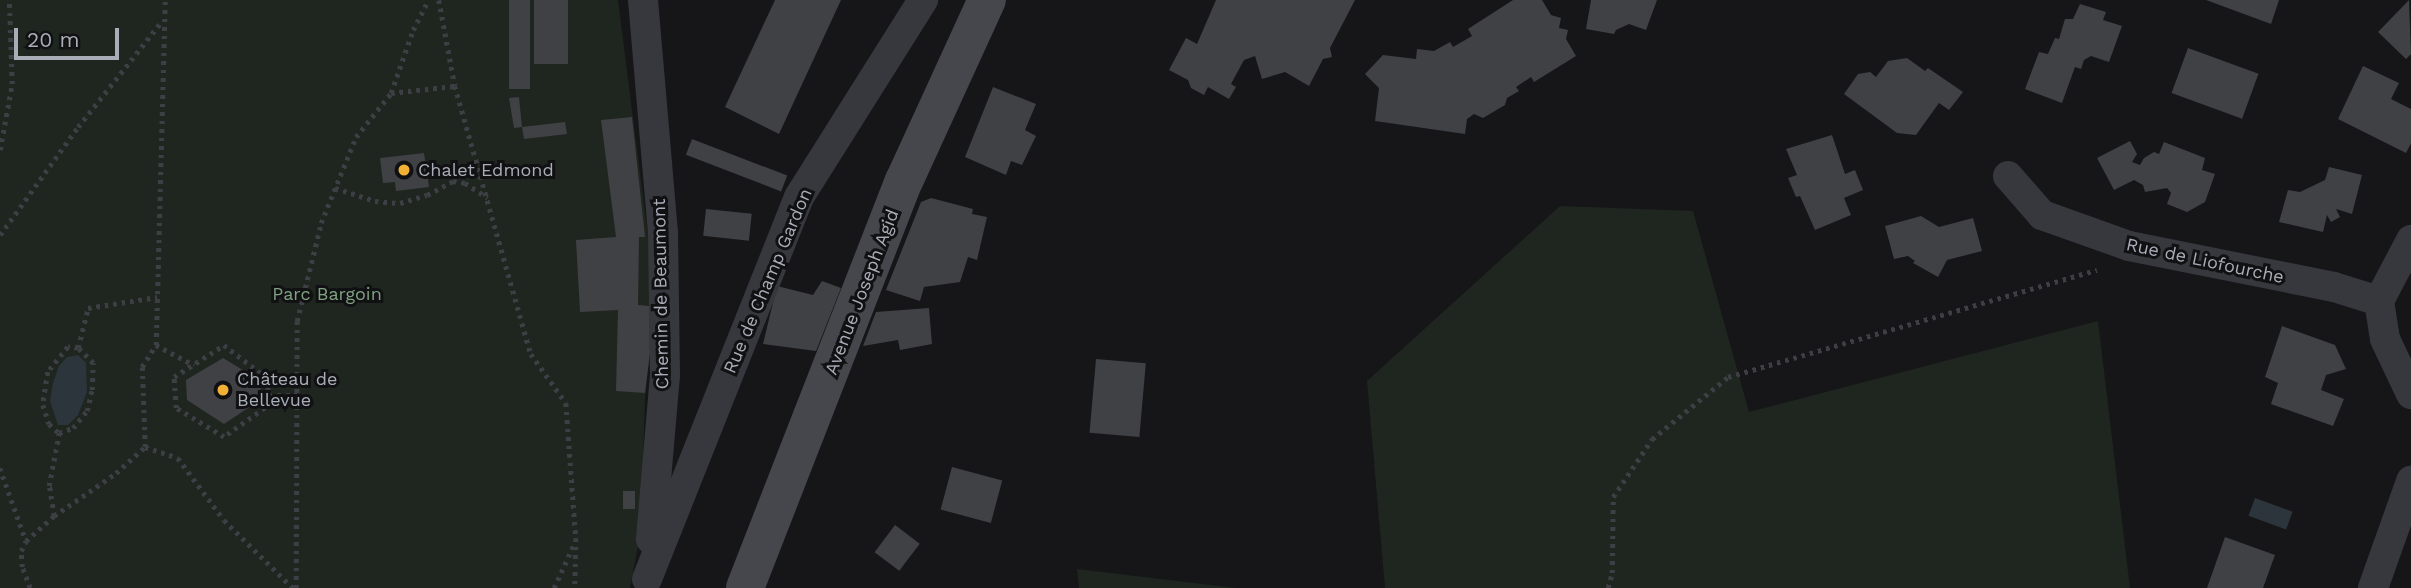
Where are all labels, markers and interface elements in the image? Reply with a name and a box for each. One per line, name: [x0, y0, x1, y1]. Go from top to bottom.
scale bar: [18, 14, 122, 58]
text: 20 m: [27, 27, 79, 52]
place label: Chalet Edmond: [418, 159, 554, 181]
marker: Chalet Edmond: [396, 162, 412, 178]
street label: Rue de Champ Gardon: [719, 185, 817, 377]
street label: Chemin de Beaumont: [649, 198, 673, 390]
street label: Avenue Joseph Agid: [820, 206, 904, 378]
street label: Rue de Liofourche: [2124, 234, 2286, 288]
park label: Parc Bargoin: [272, 283, 382, 305]
place label: Château de Bellevue: [237, 369, 337, 412]
marker: Château de Bellevue: [215, 382, 231, 398]

